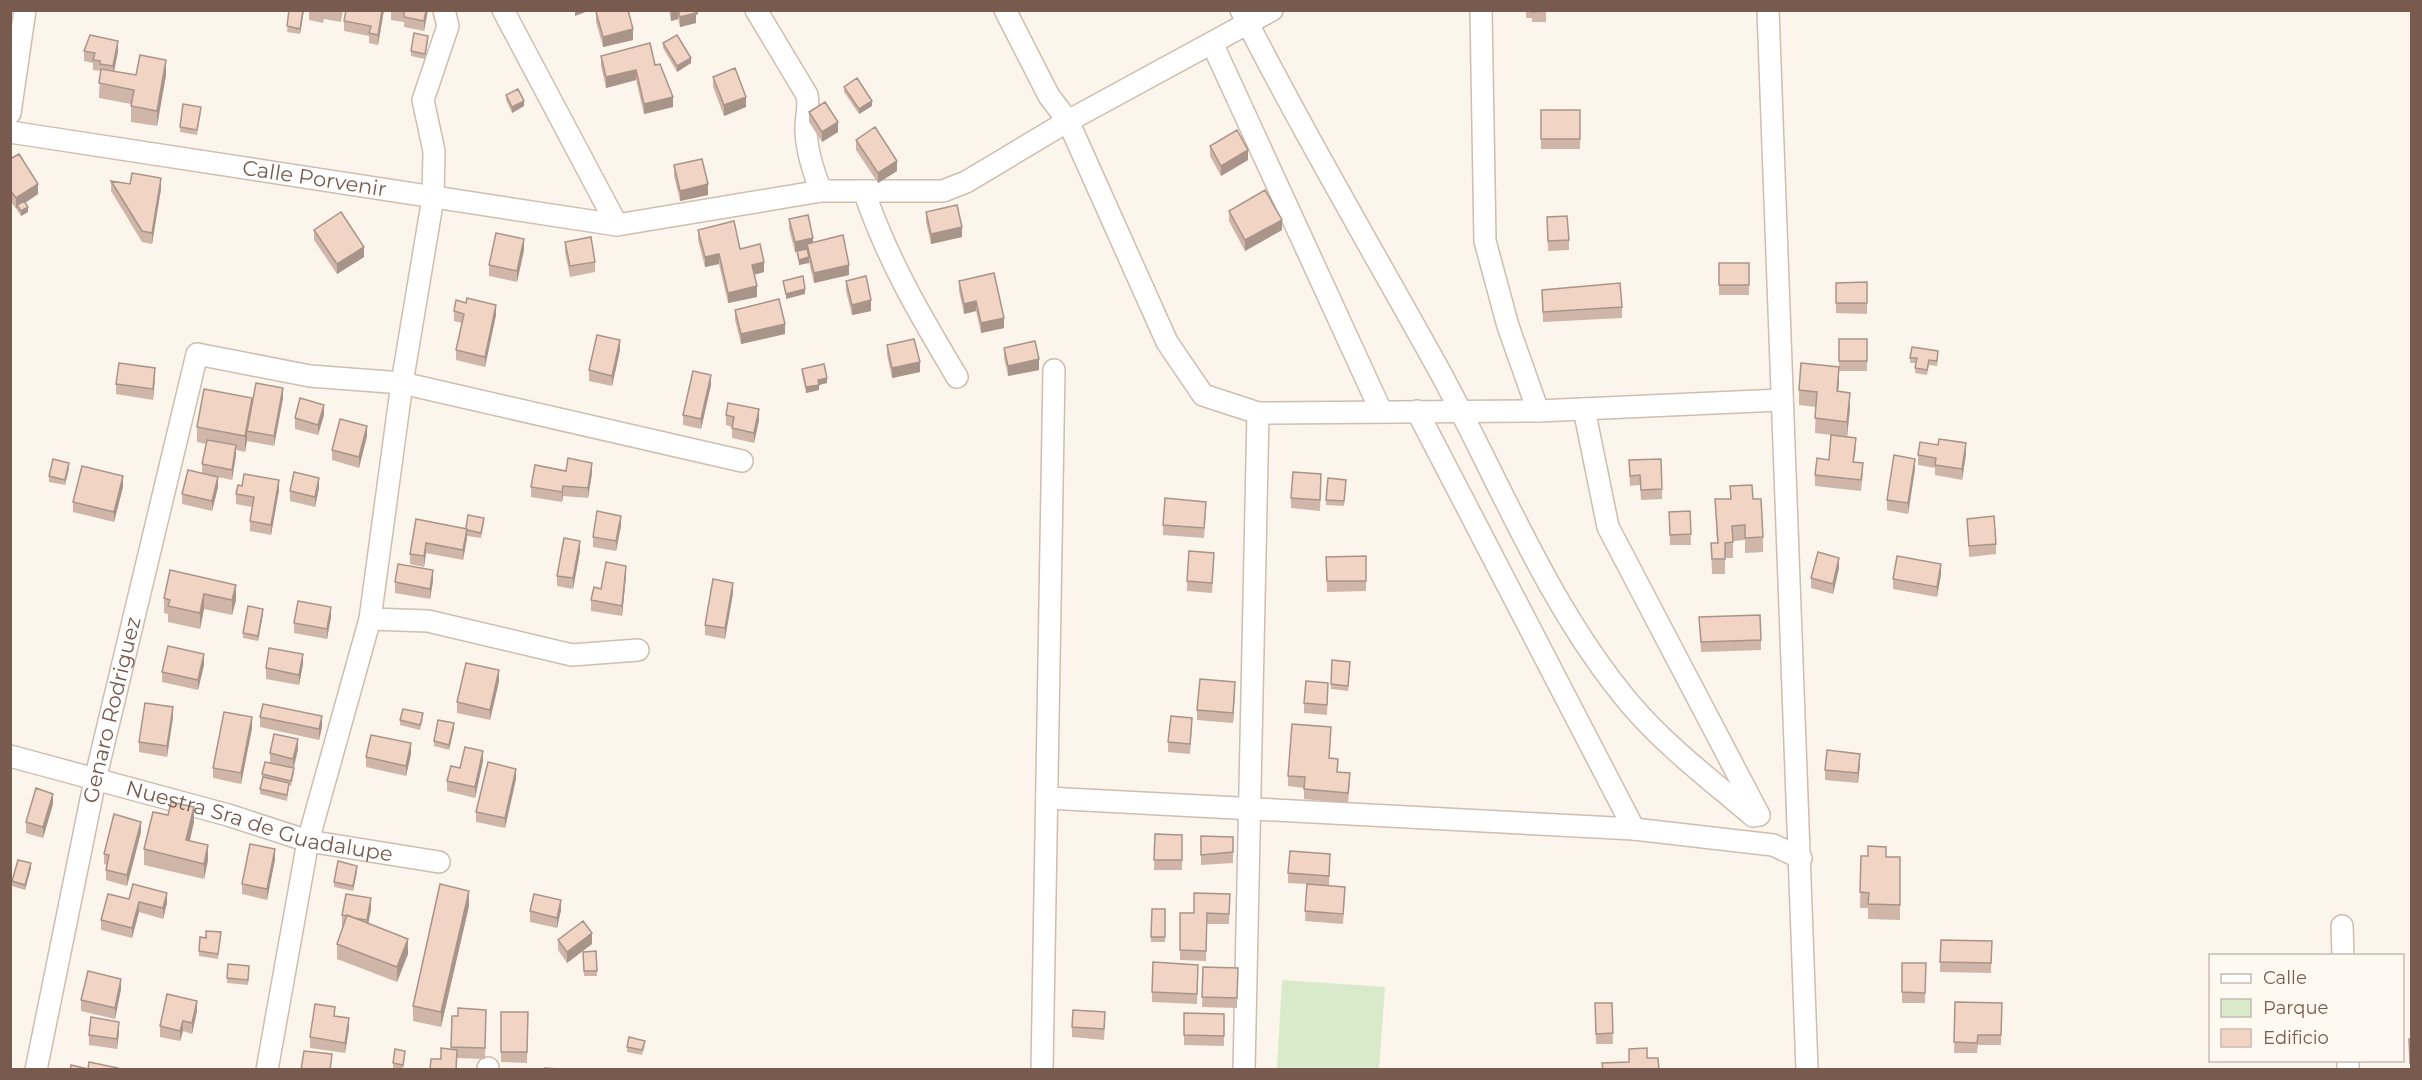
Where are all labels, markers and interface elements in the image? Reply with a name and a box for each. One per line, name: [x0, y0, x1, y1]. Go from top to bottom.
street label: Calle Porvenir: [241, 155, 388, 202]
street label: Genaro Rodriguez: [78, 614, 146, 805]
street label: Nuestra Sra de Guadalupe: [123, 775, 395, 866]
legend: [2209, 954, 2404, 1062]
text: Calle: [2263, 967, 2307, 989]
text: Parque: [2263, 997, 2329, 1019]
text: Edificio: [2263, 1027, 2329, 1049]

